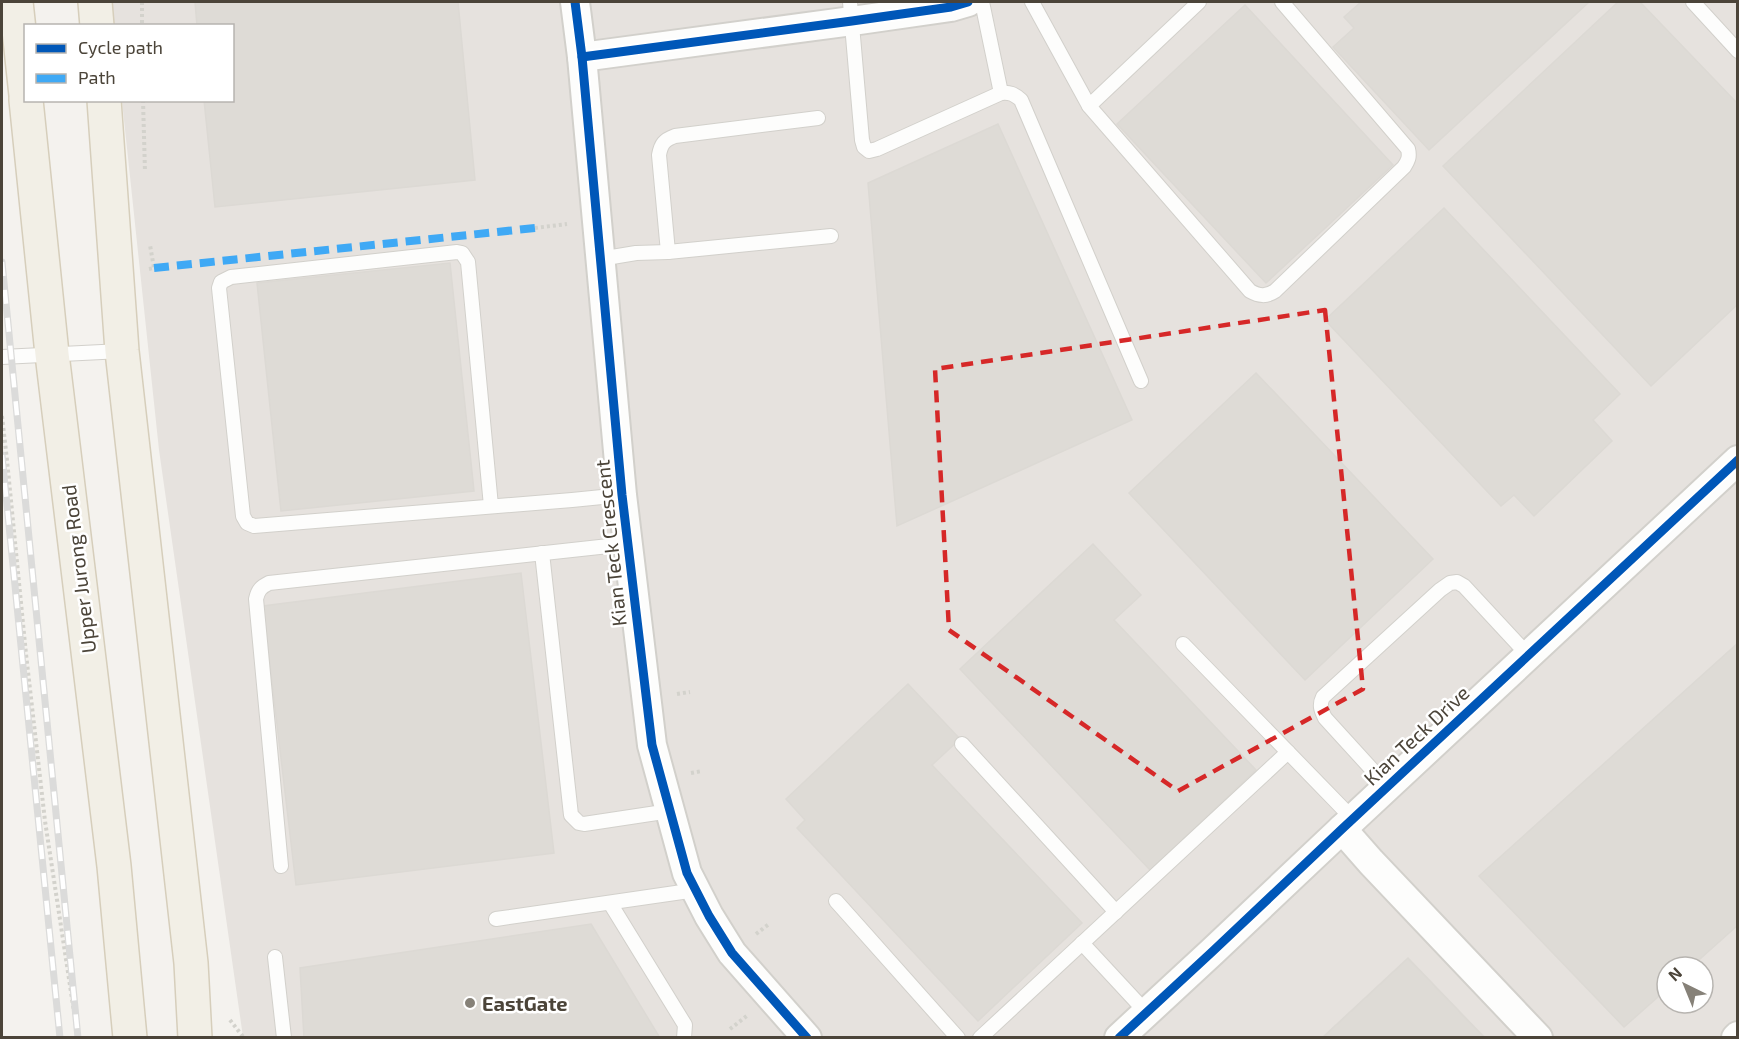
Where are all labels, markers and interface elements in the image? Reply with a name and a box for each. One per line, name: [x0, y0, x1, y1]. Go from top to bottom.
legend: [24, 24, 234, 102]
text: Cycle path: [78, 36, 163, 58]
text: Path: [78, 66, 116, 88]
street label: Kian Teck Crescent: [589, 458, 631, 627]
street label: Upper Jurong Road: [56, 483, 100, 655]
street label: Kian Teck Drive: [1358, 680, 1474, 790]
north arrow: [1655, 955, 1715, 1015]
text: N: [1664, 963, 1685, 985]
place label: EastGate: [482, 991, 568, 1015]
marker: EastGate: [463, 996, 477, 1010]

